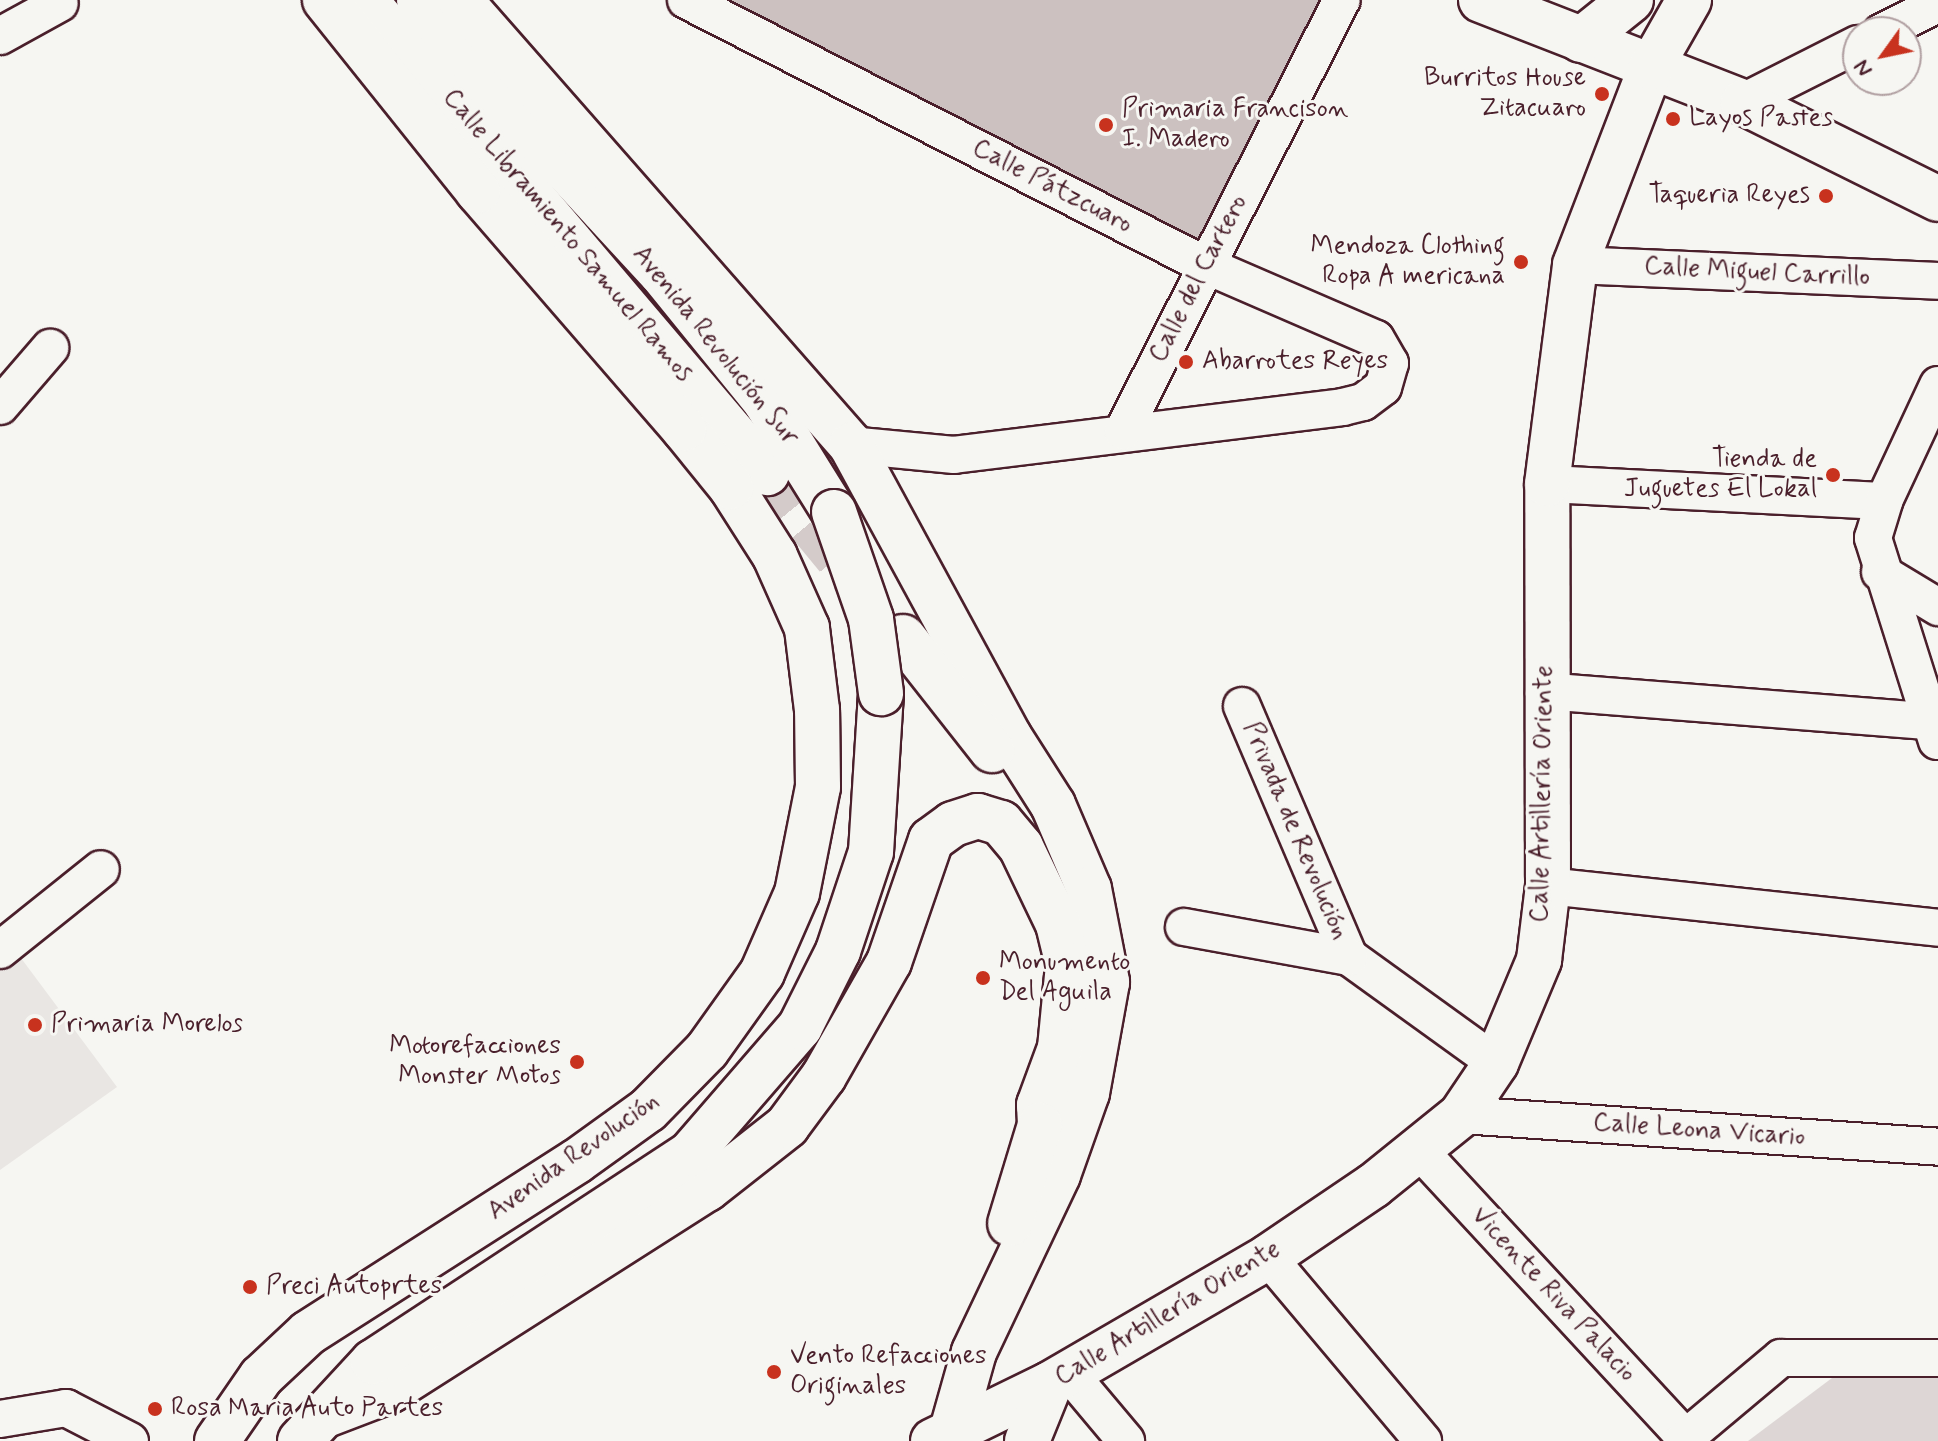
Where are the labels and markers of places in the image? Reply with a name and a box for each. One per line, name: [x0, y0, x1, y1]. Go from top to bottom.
place label: Burritos House Zitacuaro: [1424, 63, 1586, 124]
marker: Burritos House Zitacuaro: [1593, 85, 1611, 103]
place label: Primaria Francison I. Madero: [1122, 94, 1349, 156]
place label: Layos Pastes: [1689, 103, 1830, 135]
marker: Layos Pastes: [1664, 110, 1682, 128]
marker: Primaria Francison I. Madero: [1097, 116, 1115, 134]
place label: Taqueria Reyes: [1649, 180, 1810, 212]
marker: Taqueria Reyes: [1817, 187, 1835, 205]
place label: Mendoza Clothing Ropa A mericana: [1306, 231, 1505, 292]
marker: Mendoza Clothing Ropa A mericana: [1512, 253, 1530, 271]
place label: Abarrotes Reyes: [1202, 346, 1385, 378]
marker: Abarrotes Reyes: [1177, 353, 1195, 371]
place label: Tienda de Juguetes El Lokal: [1626, 444, 1817, 506]
marker: Tienda de Juguetes El Lokal: [1824, 466, 1842, 484]
place label: Monumento Del Aguila: [999, 947, 1130, 1008]
marker: Monumento Del Aguila: [974, 969, 992, 987]
place label: Primaria Morelos: [51, 1009, 245, 1041]
marker: Primaria Morelos: [26, 1016, 44, 1034]
place label: Motorefacciones Monster Motos: [389, 1031, 561, 1092]
marker: Motorefacciones Monster Motos: [568, 1053, 586, 1071]
place label: Preci Autoprtes: [266, 1271, 439, 1303]
marker: Preci Autoprtes: [241, 1278, 259, 1296]
place label: Vento Refacciones Originales: [790, 1341, 986, 1402]
marker: Vento Refacciones Originales: [765, 1363, 783, 1381]
place label: Rosa Maria Auto Partes: [171, 1393, 435, 1425]
marker: Rosa Maria Auto Partes: [146, 1400, 164, 1418]

